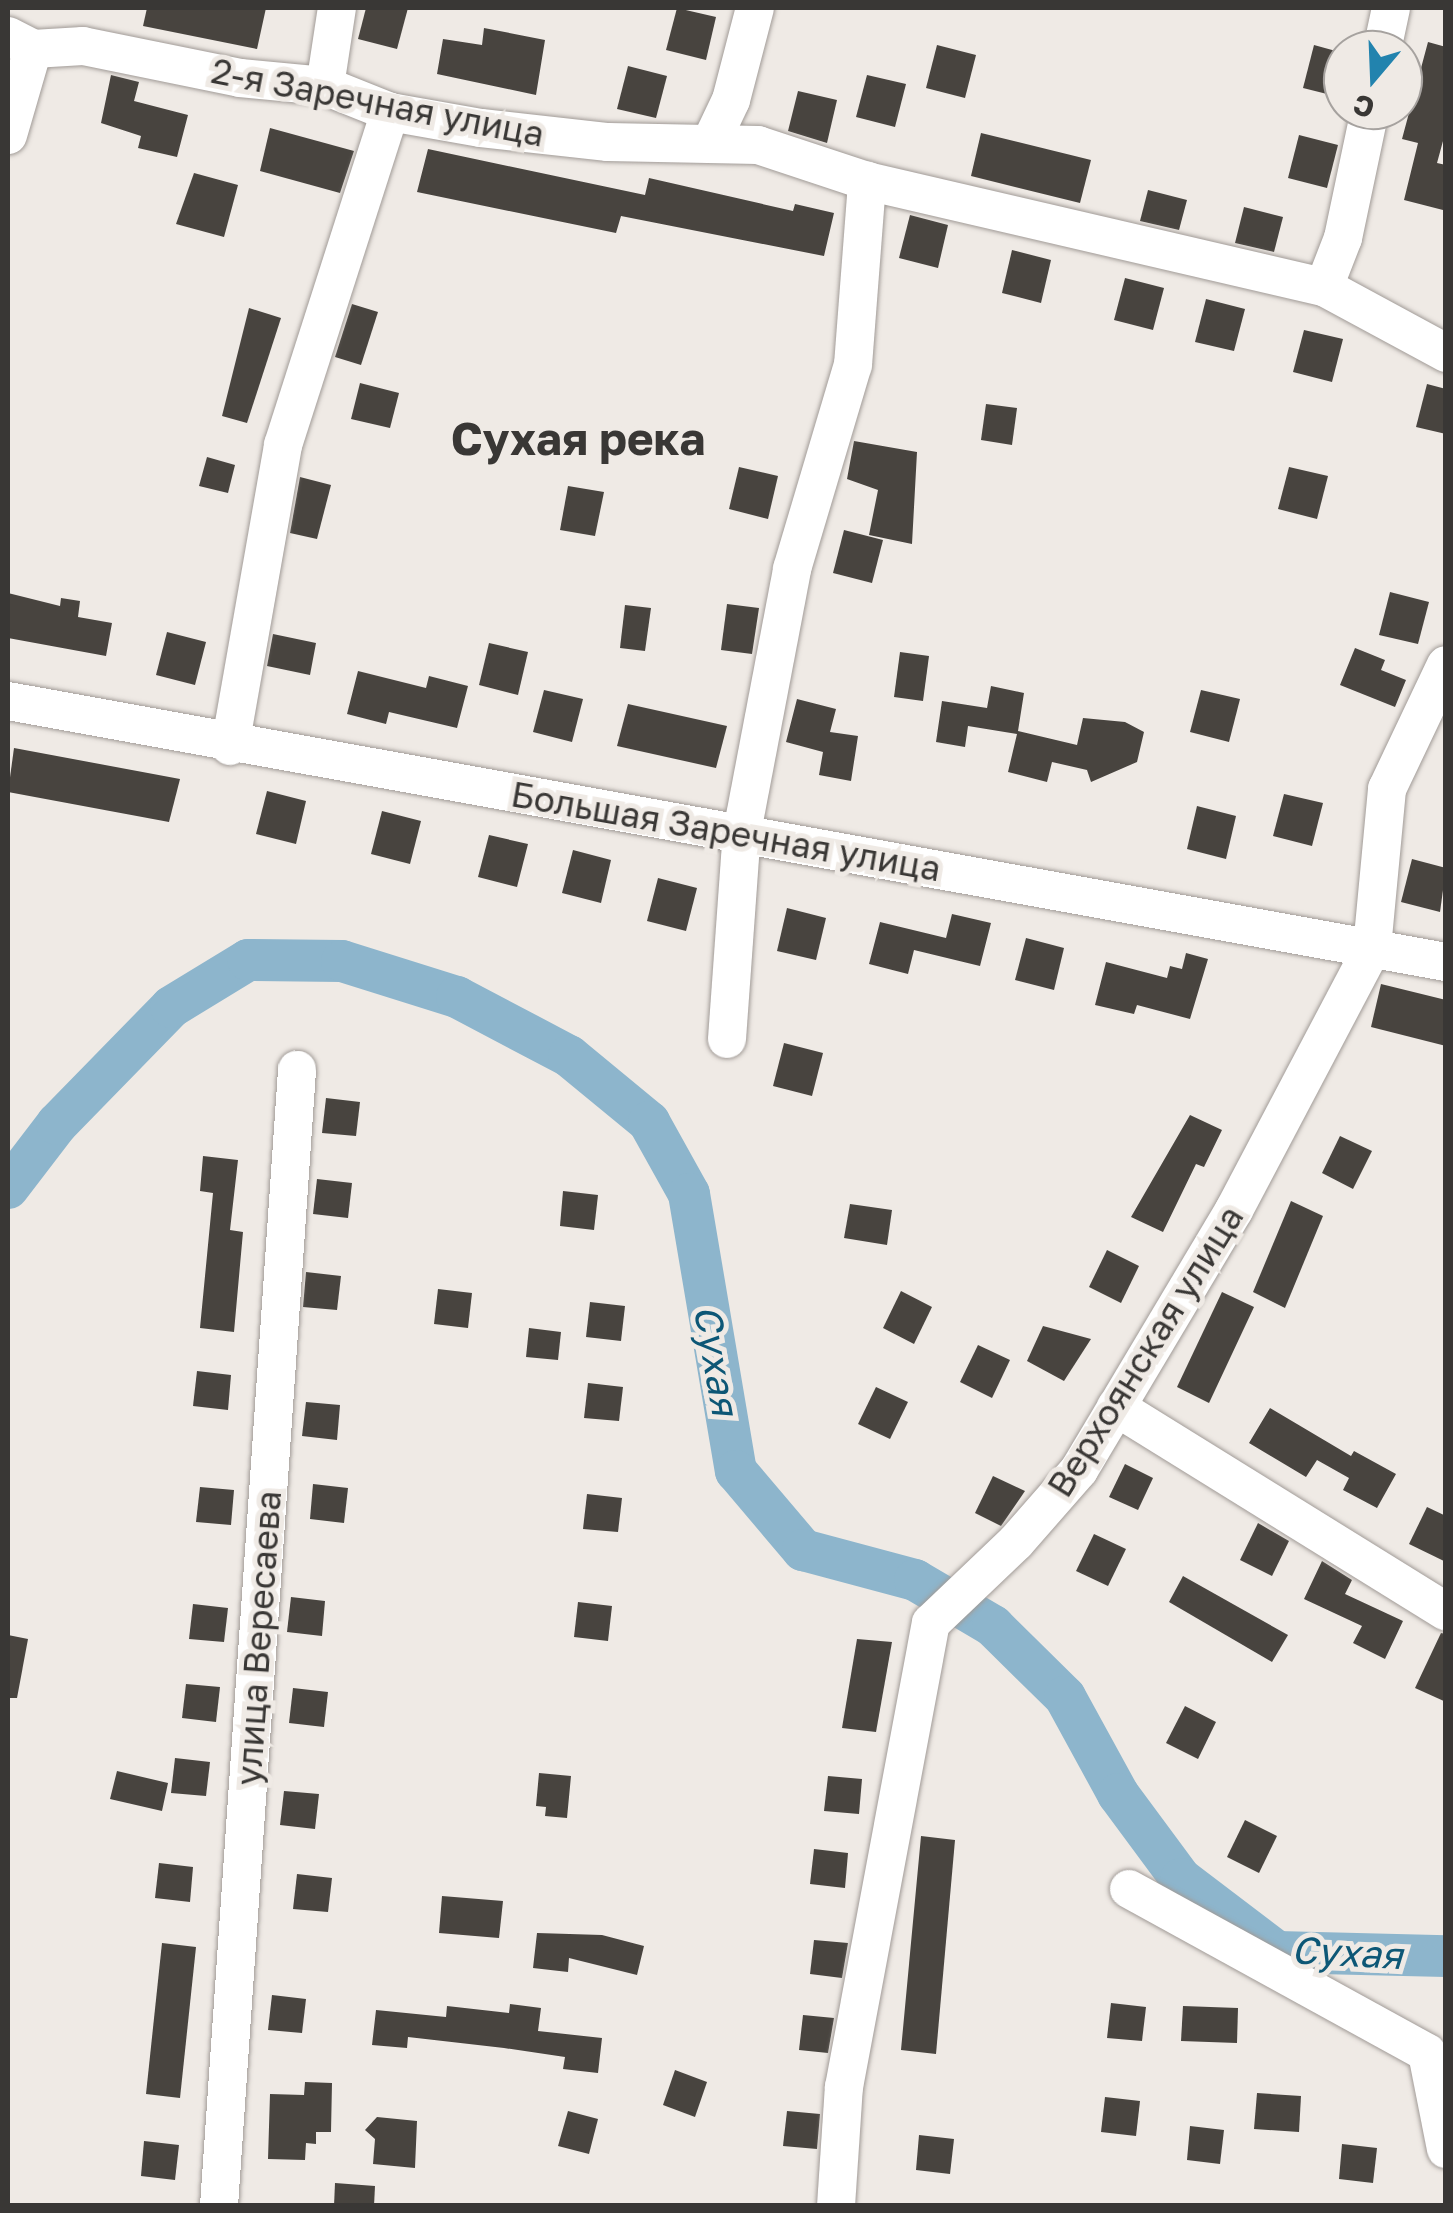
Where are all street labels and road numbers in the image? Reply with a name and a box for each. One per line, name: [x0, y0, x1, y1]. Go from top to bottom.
street label: 2-я Заречная улица: [208, 49, 548, 155]
street label: Большая Заречная улица: [508, 773, 944, 889]
street label: Верхоянская улица: [1038, 1198, 1252, 1504]
street label: улица Вересаева: [227, 1489, 289, 1787]

